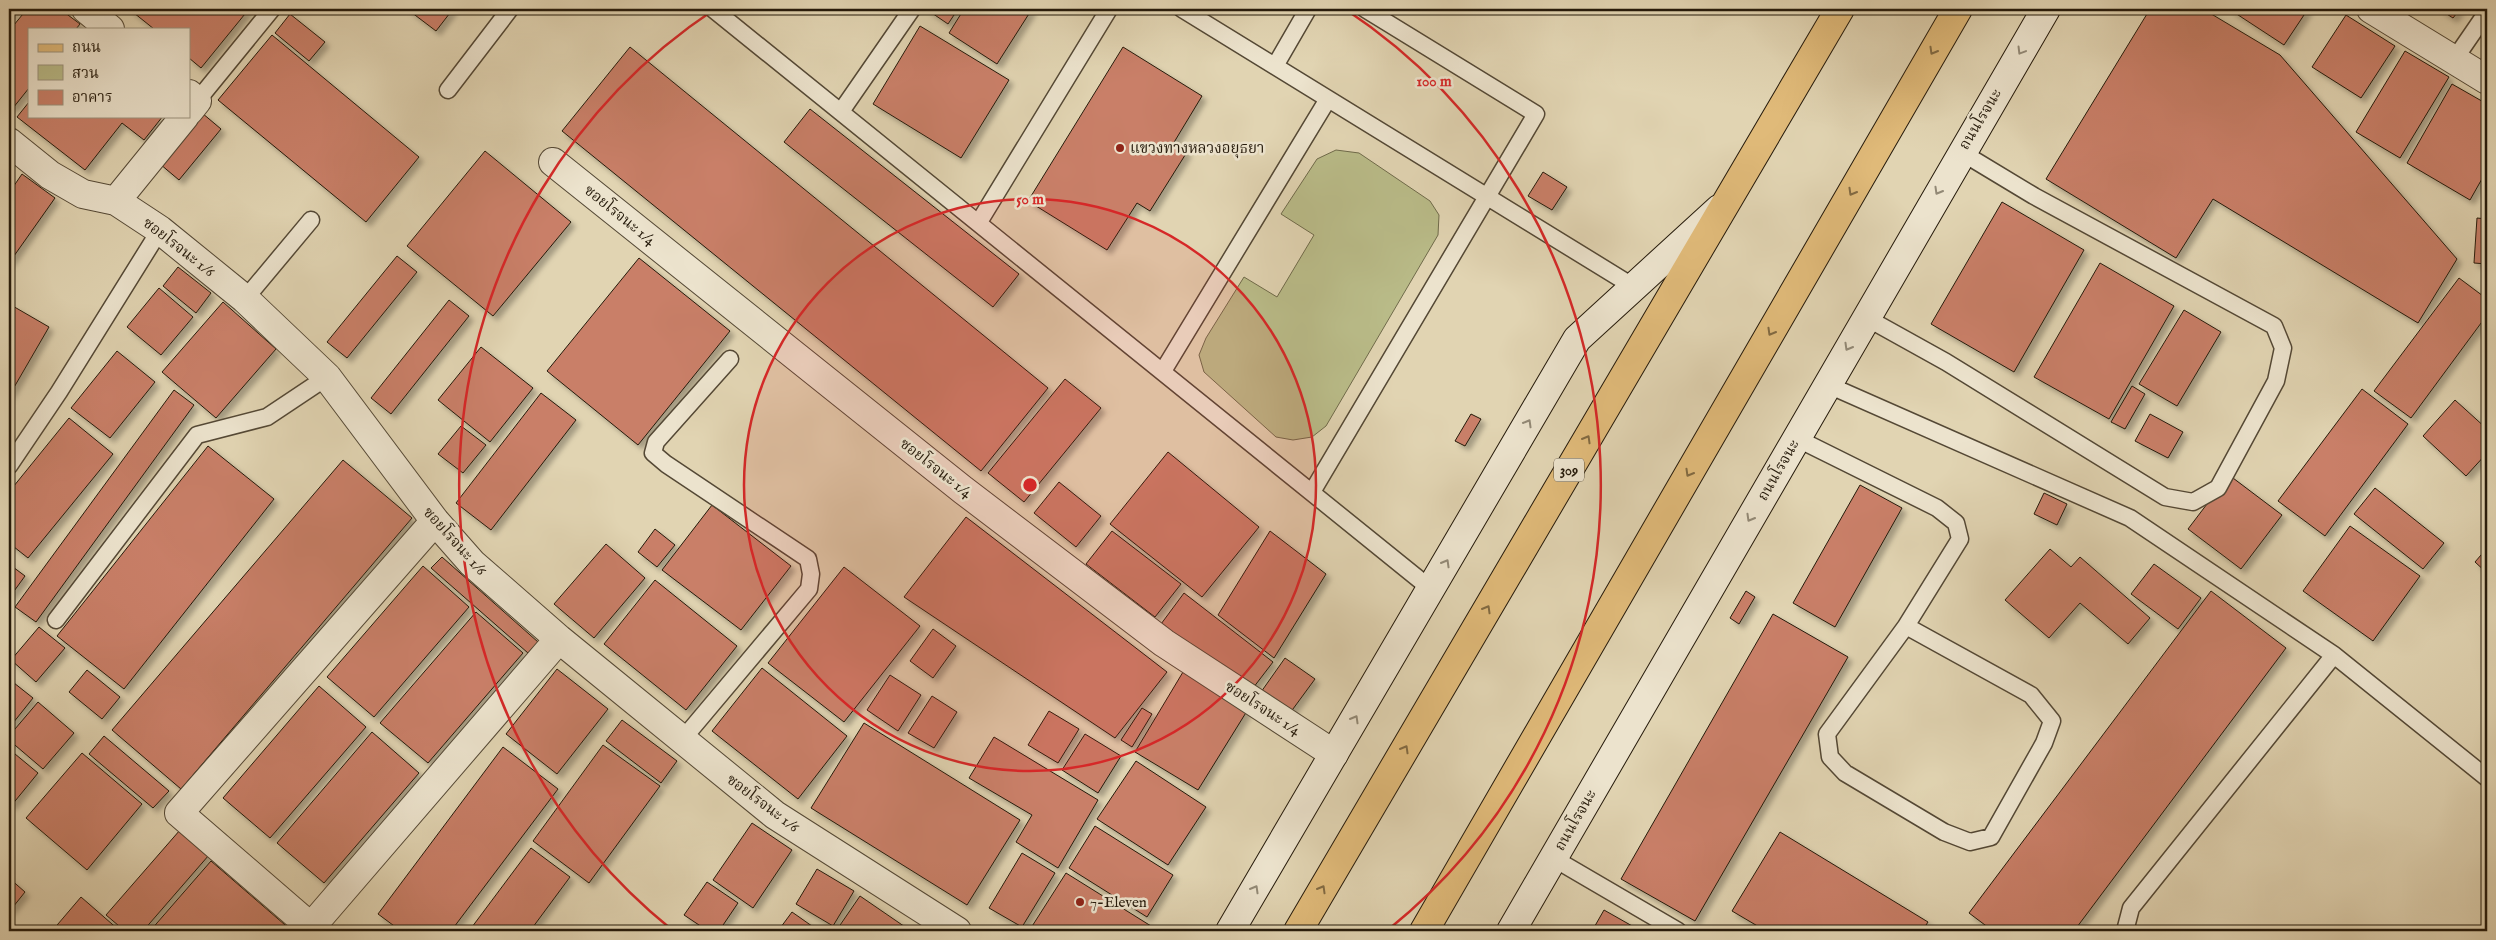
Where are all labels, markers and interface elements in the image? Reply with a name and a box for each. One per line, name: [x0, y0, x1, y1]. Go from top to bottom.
legend: [28, 28, 190, 118]
text: ถนน: [72, 38, 101, 57]
one-way arrow: [2017, 45, 2027, 54]
one-way arrow: [1930, 46, 1940, 55]
text: สวน: [72, 64, 99, 83]
text: 100 m: [1416, 72, 1452, 91]
street label: ถนนโรจนะ: [1953, 84, 2006, 153]
text: อาคาร: [72, 88, 112, 107]
place label: แขวงทางหลวงอยุธยา: [1130, 139, 1264, 159]
marker: แขวงทางหลวงอยุธยา: [1114, 142, 1126, 154]
street label: ซอยโรจนะ 1/4: [580, 179, 661, 250]
one-way arrow: [1935, 185, 1945, 194]
one-way arrow: [1848, 186, 1858, 195]
text: 50 m: [1016, 190, 1044, 209]
street label: ซอยโรจนะ 1/6: [139, 212, 220, 282]
one-way arrow: [1767, 327, 1777, 336]
one-way arrow: [1845, 341, 1855, 350]
one-way arrow: [1521, 419, 1531, 428]
street label: ซอยโรจนะ 1/4: [896, 433, 977, 503]
one-way arrow: [1581, 435, 1591, 444]
street label: ถนนโรจนะ: [1752, 435, 1804, 504]
road number: 309: [1554, 458, 1584, 482]
one-way arrow: [1686, 468, 1696, 477]
centre of rings: [1021, 476, 1039, 494]
street label: ซอยโรจนะ 1/6: [419, 502, 492, 580]
one-way arrow: [1746, 512, 1756, 521]
one-way arrow: [1439, 560, 1449, 569]
one-way arrow: [1481, 606, 1491, 615]
street label: ซอยโรจนะ 1/4: [1221, 675, 1306, 740]
one-way arrow: [1348, 715, 1358, 724]
one-way arrow: [1398, 746, 1408, 755]
street label: ซอยโรจนะ 1/6: [723, 768, 804, 837]
street label: ถนนโรจนะ: [1549, 785, 1601, 854]
one-way arrow: [1249, 886, 1259, 895]
one-way arrow: [1316, 886, 1326, 895]
place label: 7-Eleven: [1090, 893, 1147, 912]
marker: 7-Eleven: [1074, 896, 1086, 908]

